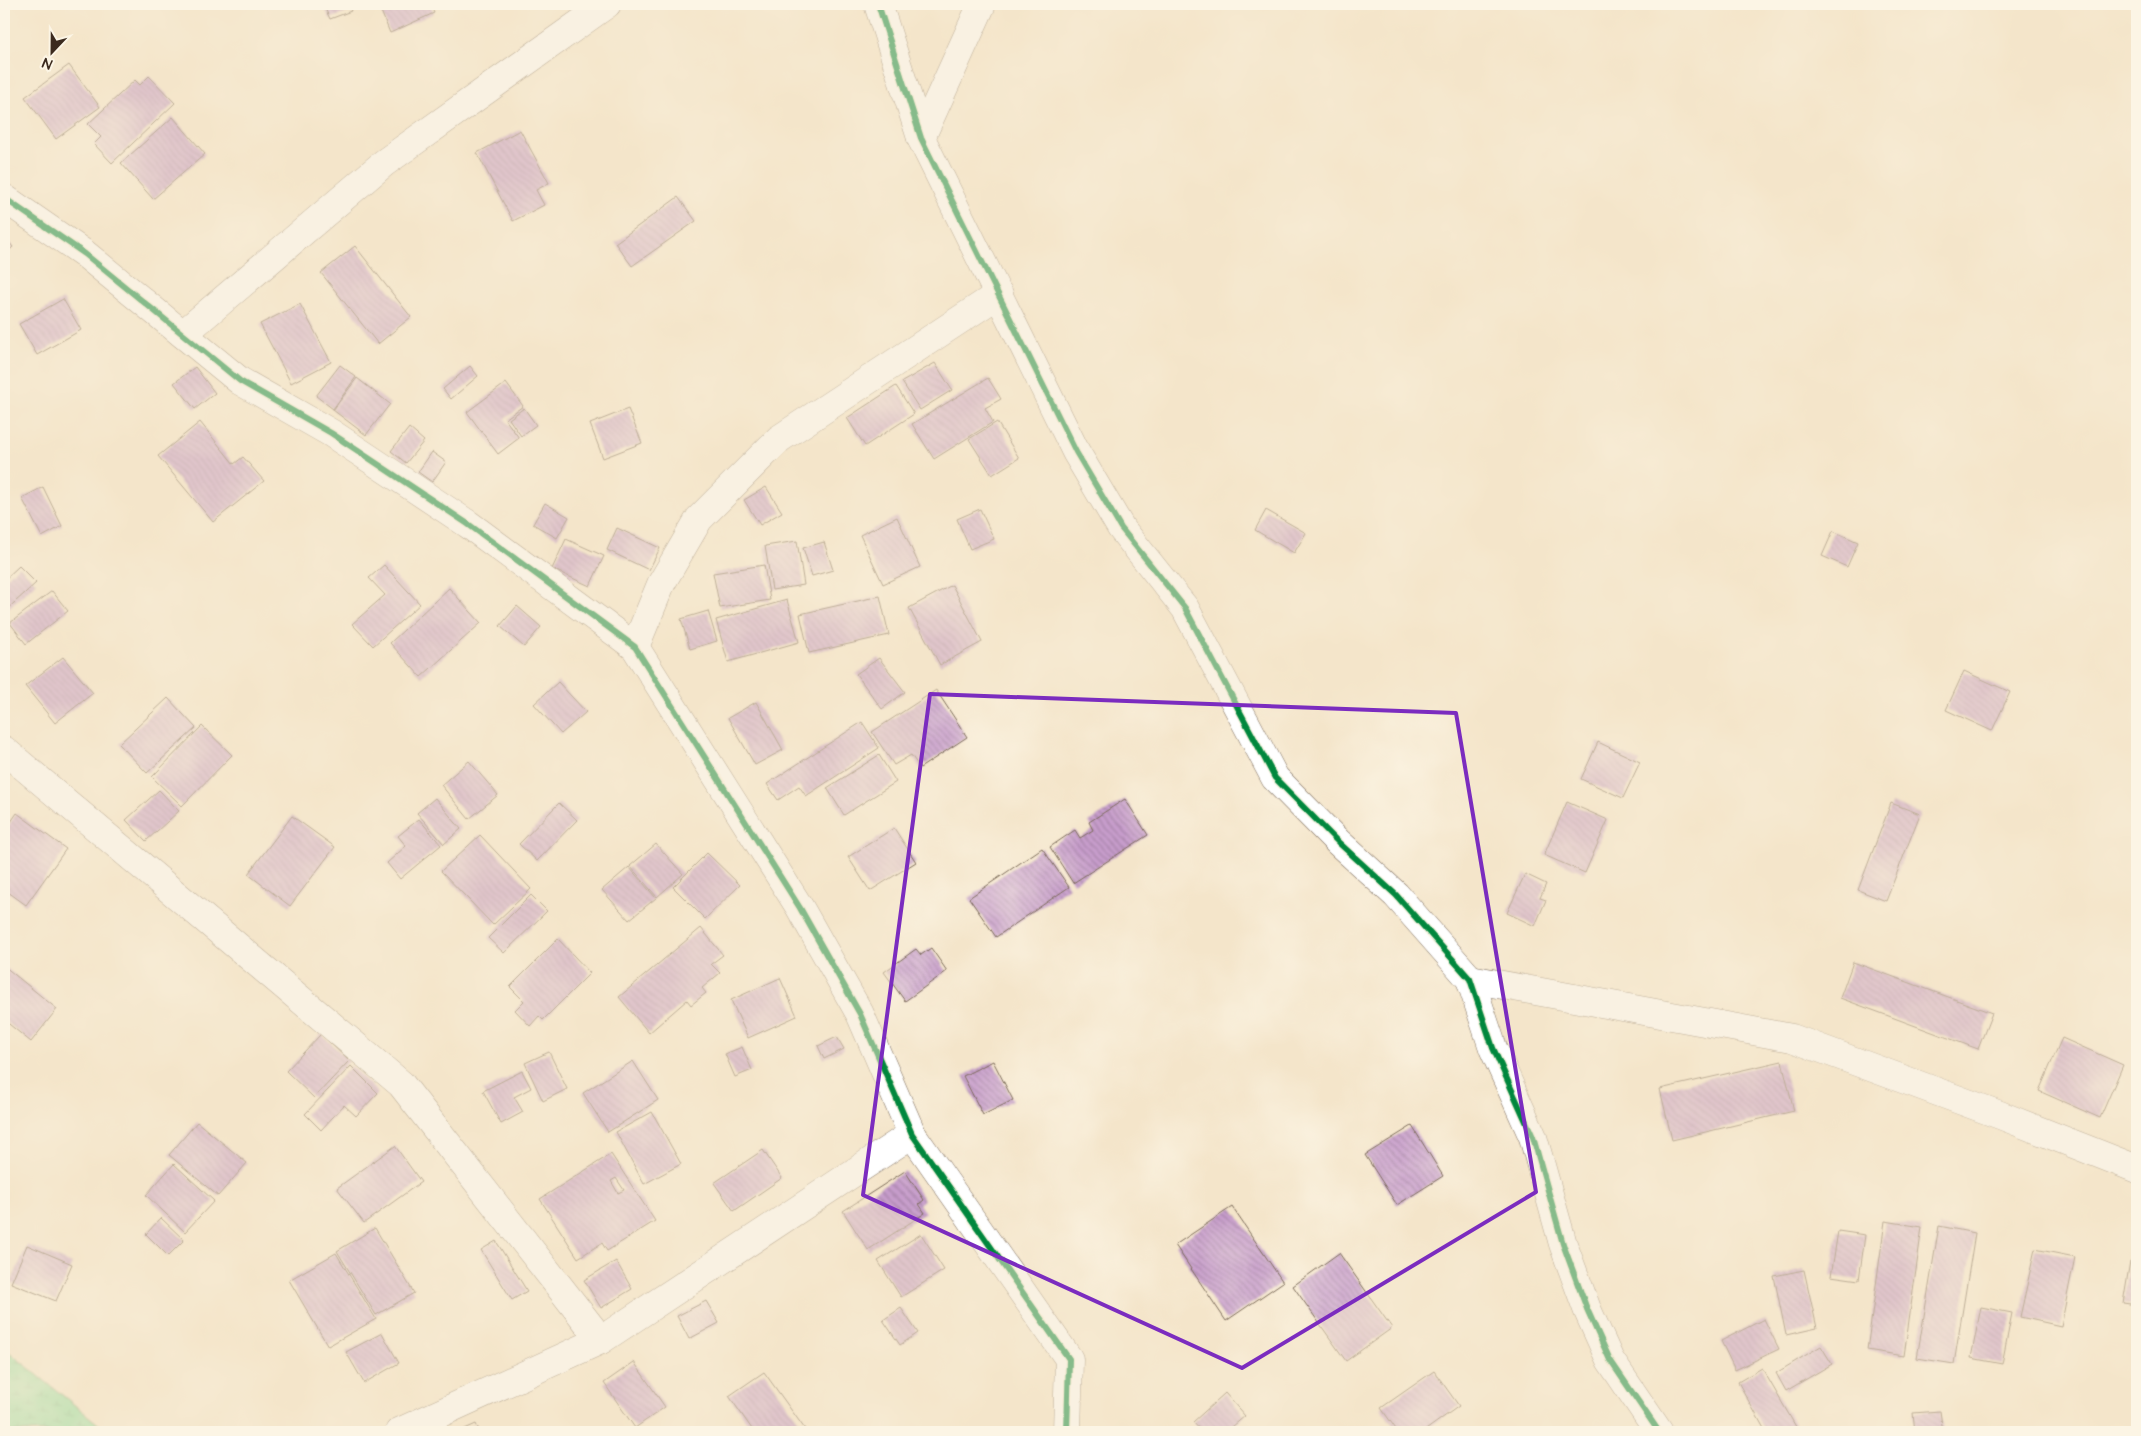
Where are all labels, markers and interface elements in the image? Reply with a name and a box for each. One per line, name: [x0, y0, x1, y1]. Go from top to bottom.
north arrow: [28, 28, 78, 78]
text: N: [39, 52, 55, 74]

